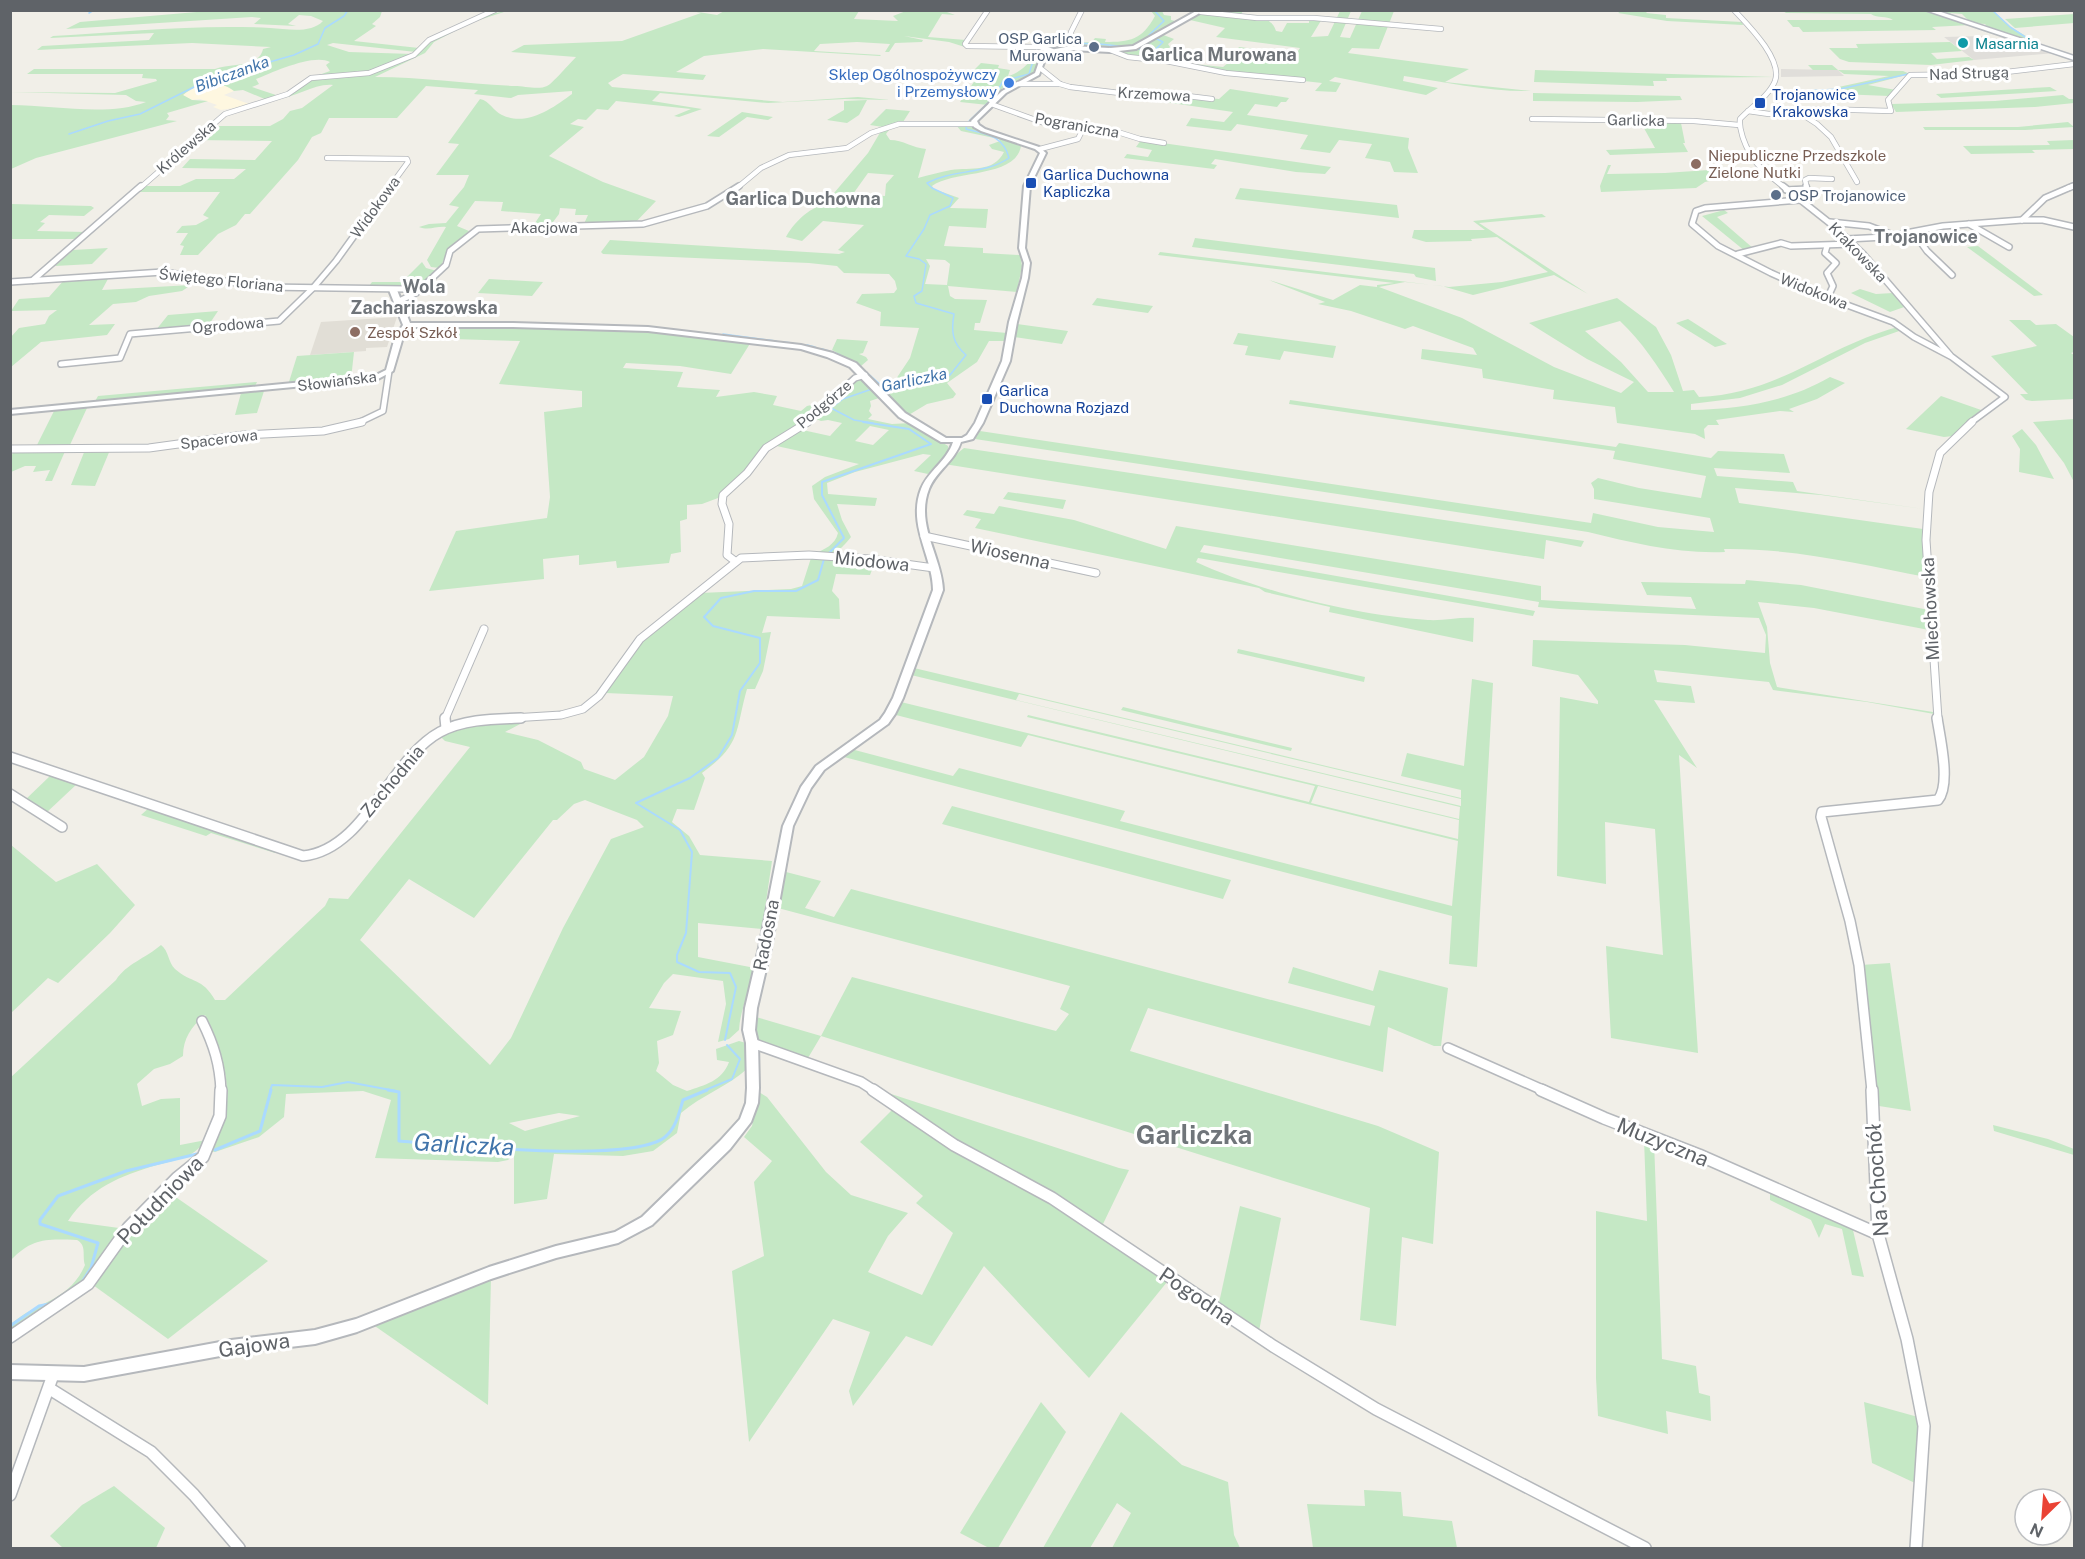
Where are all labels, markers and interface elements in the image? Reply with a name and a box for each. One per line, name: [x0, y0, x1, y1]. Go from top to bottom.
place label: OSP Garlica Murowana: [998, 30, 1082, 64]
place label: Masarnia: [1975, 35, 2039, 52]
marker: Masarnia: [1956, 36, 1970, 50]
marker: OSP Garlica Murowana: [1087, 40, 1101, 54]
district label: Garlica Murowana: [1141, 44, 1297, 65]
water label: Bibiczanka: [192, 52, 272, 96]
street label: Nad Strugą: [1929, 63, 2009, 83]
place label: Sklep Ogólnospożywczy i Przemysłowy: [829, 66, 997, 100]
marker: Sklep Ogólnospożywczy i Przemysłowy: [1002, 76, 1016, 90]
street label: Krzemowa: [1117, 84, 1191, 104]
place label: Trojanowice Krakowska: [1772, 86, 1856, 120]
marker: Trojanowice Krakowska: [1753, 96, 1767, 110]
street label: Pograniczna: [1033, 109, 1121, 141]
street label: Garlicka: [1607, 111, 1665, 129]
street label: Królewska: [153, 117, 219, 177]
place label: Niepubliczne Przedszkole Zielone Nutki: [1708, 147, 1886, 181]
marker: Niepubliczne Przedszkole Zielone Nutki: [1689, 157, 1703, 171]
place label: Garlica Duchowna Kapliczka: [1043, 166, 1169, 200]
street label: Widokowa: [347, 173, 403, 241]
marker: Garlica Duchowna Kapliczka: [1024, 176, 1038, 190]
place label: OSP Trojanowice: [1788, 187, 1906, 204]
district label: Garlica Duchowna: [725, 188, 881, 209]
marker: OSP Trojanowice: [1769, 188, 1783, 202]
street label: Akacjowa: [510, 219, 578, 236]
street label: Krakowska: [1825, 219, 1891, 285]
district label: Trojanowice: [1874, 226, 1978, 247]
street label: Świętego Floriana: [158, 264, 284, 295]
street label: Widokowa: [1778, 270, 1850, 312]
district label: Wola Zachariaszowska: [350, 276, 498, 318]
street label: Ogrodowa: [192, 313, 264, 337]
place label: Zespół Szkół: [367, 324, 458, 341]
marker: Zespół Szkół: [348, 325, 362, 339]
water label: Garliczka: [879, 364, 949, 396]
street label: Słowiańska: [296, 368, 378, 394]
street label: Podgórze: [793, 376, 855, 432]
place label: Garlica Duchowna Rozjazd: [999, 382, 1129, 416]
marker: Garlica Duchowna Rozjazd: [980, 392, 994, 406]
street label: Spacerowa: [179, 426, 259, 452]
street label: Wiosenna: [968, 535, 1052, 573]
street label: Miodowa: [834, 547, 910, 575]
street label: Miechowska: [1917, 557, 1943, 661]
street label: Zachodnia: [356, 741, 428, 821]
street label: Radosna: [749, 898, 783, 972]
street label: Muzyczna: [1613, 1112, 1713, 1172]
district label: Garliczka: [1136, 1119, 1252, 1150]
street label: Na Chochół: [1861, 1122, 1893, 1238]
water label: Garliczka: [413, 1127, 515, 1161]
street label: Południowa: [111, 1150, 209, 1250]
street label: Pogodna: [1154, 1262, 1240, 1330]
street label: Gajowa: [217, 1328, 291, 1362]
north arrow: [2013, 1487, 2073, 1547]
text: N: [2027, 1519, 2047, 1541]

